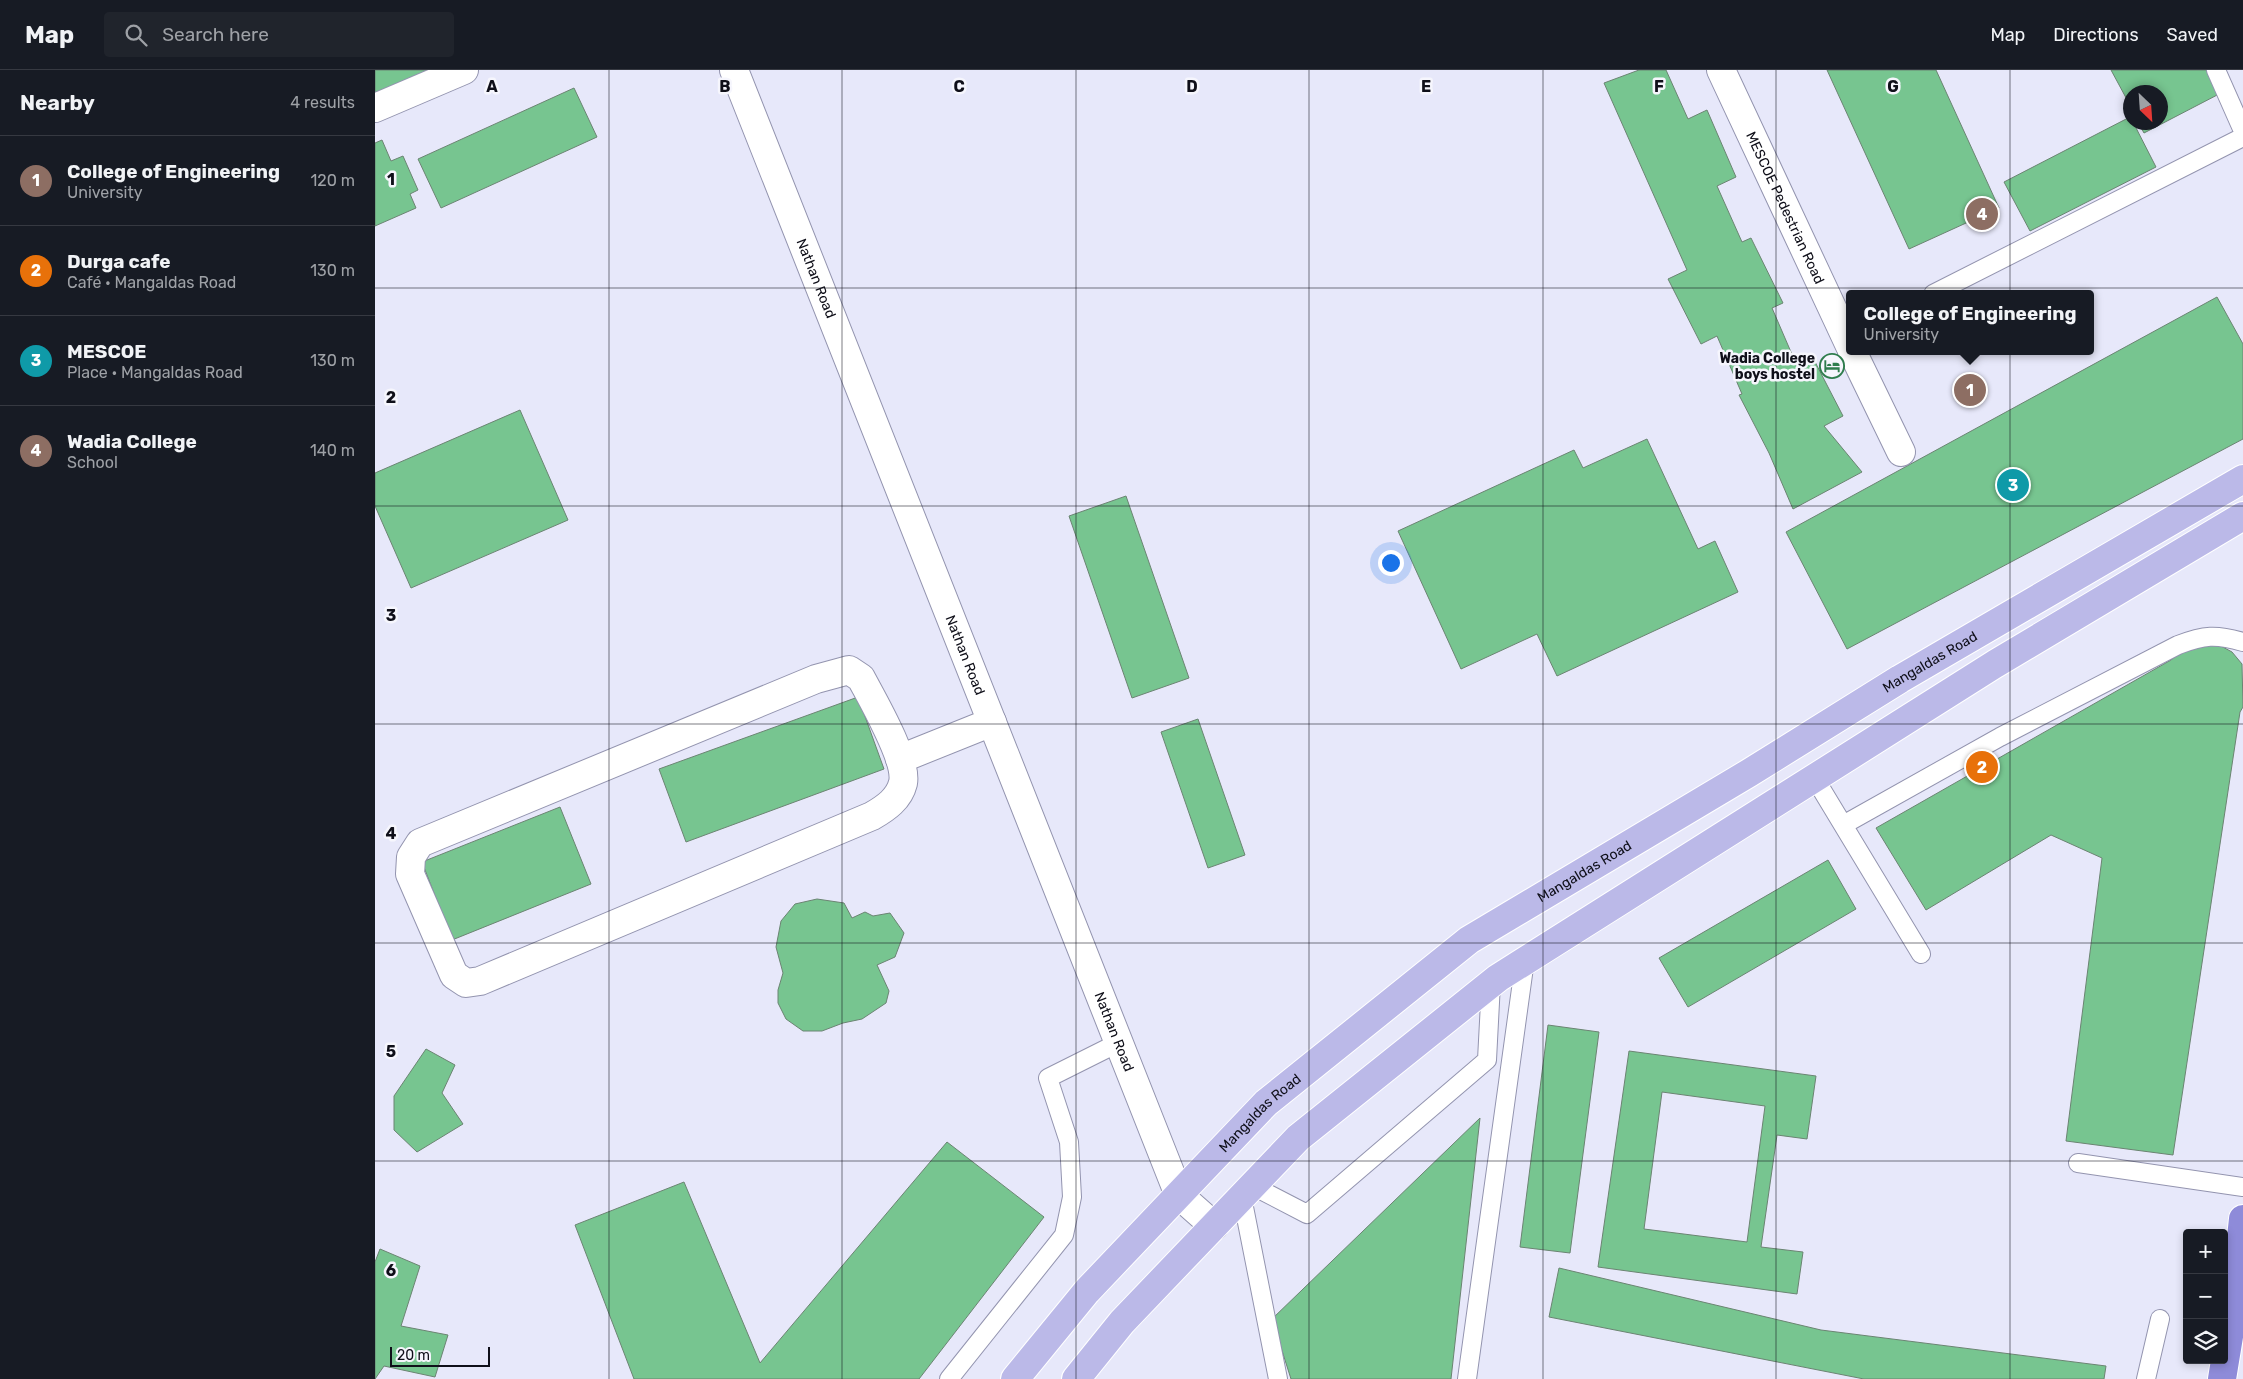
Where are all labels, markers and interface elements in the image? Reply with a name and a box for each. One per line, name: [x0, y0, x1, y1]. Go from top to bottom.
search box: [104, 12, 454, 57]
text: Map: [25, 21, 74, 49]
icon: search: [122, 21, 150, 49]
text: Search here: [162, 23, 269, 46]
text: Map: [1990, 24, 2025, 46]
text: Directions: [2053, 24, 2139, 46]
text: Saved: [2167, 24, 2218, 46]
text: A: [486, 77, 498, 96]
text: B: [719, 77, 731, 96]
text: C: [953, 77, 965, 96]
text: D: [1186, 77, 1198, 96]
text: E: [1421, 77, 1431, 96]
text: F: [1654, 77, 1664, 96]
text: G: [1887, 77, 1899, 96]
north arrow: [2123, 85, 2168, 130]
text: Nearby: [20, 90, 95, 115]
text: 4 results: [290, 93, 355, 112]
street label: MESCOE Pedestrian Road: [1742, 129, 1828, 287]
text: College of Engineering: [67, 160, 280, 183]
text: 1: [387, 170, 395, 189]
text: 1: [32, 171, 40, 190]
text: 120 m: [310, 171, 355, 190]
text: University: [67, 183, 143, 202]
pin: 4: [1966, 195, 1998, 233]
street label: Nathan Road: [793, 236, 839, 321]
text: Durga cafe: [67, 250, 171, 273]
text: 2: [31, 261, 41, 280]
text: 130 m: [310, 261, 355, 280]
text: Café · Mangaldas Road: [67, 273, 236, 292]
popup: [1846, 290, 2094, 355]
text: College of Engineering: [1863, 302, 2077, 325]
text: University: [1863, 325, 1939, 344]
text: MESCOE: [67, 340, 146, 363]
place label: Wadia College boys hostel: [1719, 350, 1815, 383]
text: 3: [31, 351, 41, 370]
text: 130 m: [310, 351, 355, 370]
hotel icon: Wadia College boys hostel: [1819, 353, 1845, 379]
text: Place · Mangaldas Road: [67, 363, 243, 382]
pin: 1: [1954, 371, 1986, 409]
text: 2: [386, 388, 396, 407]
text: Wadia College: [67, 430, 197, 453]
text: 4: [31, 441, 41, 460]
text: 140 m: [310, 441, 355, 460]
text: School: [67, 453, 118, 472]
pin: 3: [1997, 466, 2029, 504]
your location: [1378, 550, 1404, 576]
text: 3: [386, 606, 396, 625]
street label: Nathan Road: [941, 613, 988, 697]
street label: Mangaldas Road: [1880, 628, 1980, 697]
pin: 2: [1966, 748, 1998, 786]
text: 4: [386, 824, 397, 843]
street label: Mangaldas Road: [1534, 837, 1635, 906]
street label: Nathan Road: [1090, 989, 1137, 1074]
text: 5: [386, 1042, 396, 1061]
street label: Mangaldas Road: [1216, 1070, 1304, 1156]
map controls: [2183, 1229, 2228, 1364]
button: +: [2183, 1229, 2228, 1274]
text: 6: [386, 1261, 396, 1280]
button: −: [2183, 1274, 2228, 1319]
button: layers: [2183, 1319, 2228, 1364]
scale bar: [390, 1344, 490, 1367]
text: 20 m: [397, 1347, 430, 1364]

